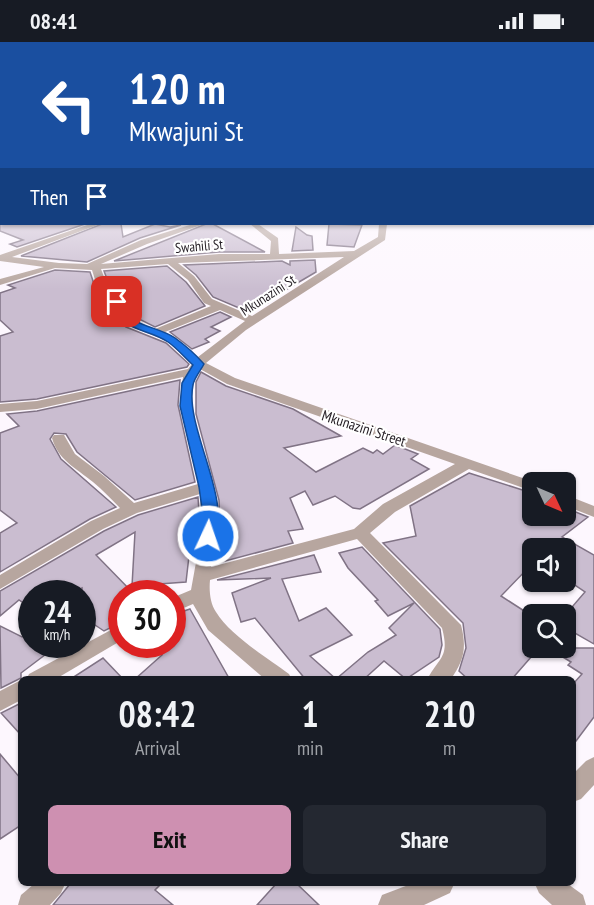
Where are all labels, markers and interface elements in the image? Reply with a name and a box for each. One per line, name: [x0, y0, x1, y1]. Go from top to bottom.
text: 08:41: [30, 7, 78, 35]
text: 120 m: [129, 61, 226, 116]
icon: left: [30, 66, 108, 144]
text: Mkwajuni St: [129, 114, 243, 148]
icon: arrive: [80, 180, 113, 213]
text: Then: [30, 183, 68, 211]
street label: Swahili St: [174, 235, 224, 257]
street label: Mkunazini St: [237, 270, 299, 319]
pin: [91, 276, 142, 327]
icon: arrive: [100, 285, 133, 318]
street label: Mkunazini Street: [320, 405, 408, 451]
north arrow: [522, 472, 576, 526]
map controls: [522, 472, 576, 658]
position arrow: [176, 504, 240, 568]
button: sound: [522, 538, 576, 592]
speed limit sign: 30: [108, 580, 186, 658]
text: 24: [43, 592, 71, 631]
button: search: [522, 604, 576, 658]
text: km/h: [44, 625, 70, 644]
text: 08:42: [119, 690, 196, 737]
text: 1: [301, 690, 319, 737]
text: 210: [424, 690, 475, 737]
text: Arrival: [135, 735, 180, 761]
text: min: [297, 735, 323, 761]
text: m: [443, 735, 456, 761]
button: Exit: [48, 805, 291, 874]
button: Share: [303, 805, 546, 874]

